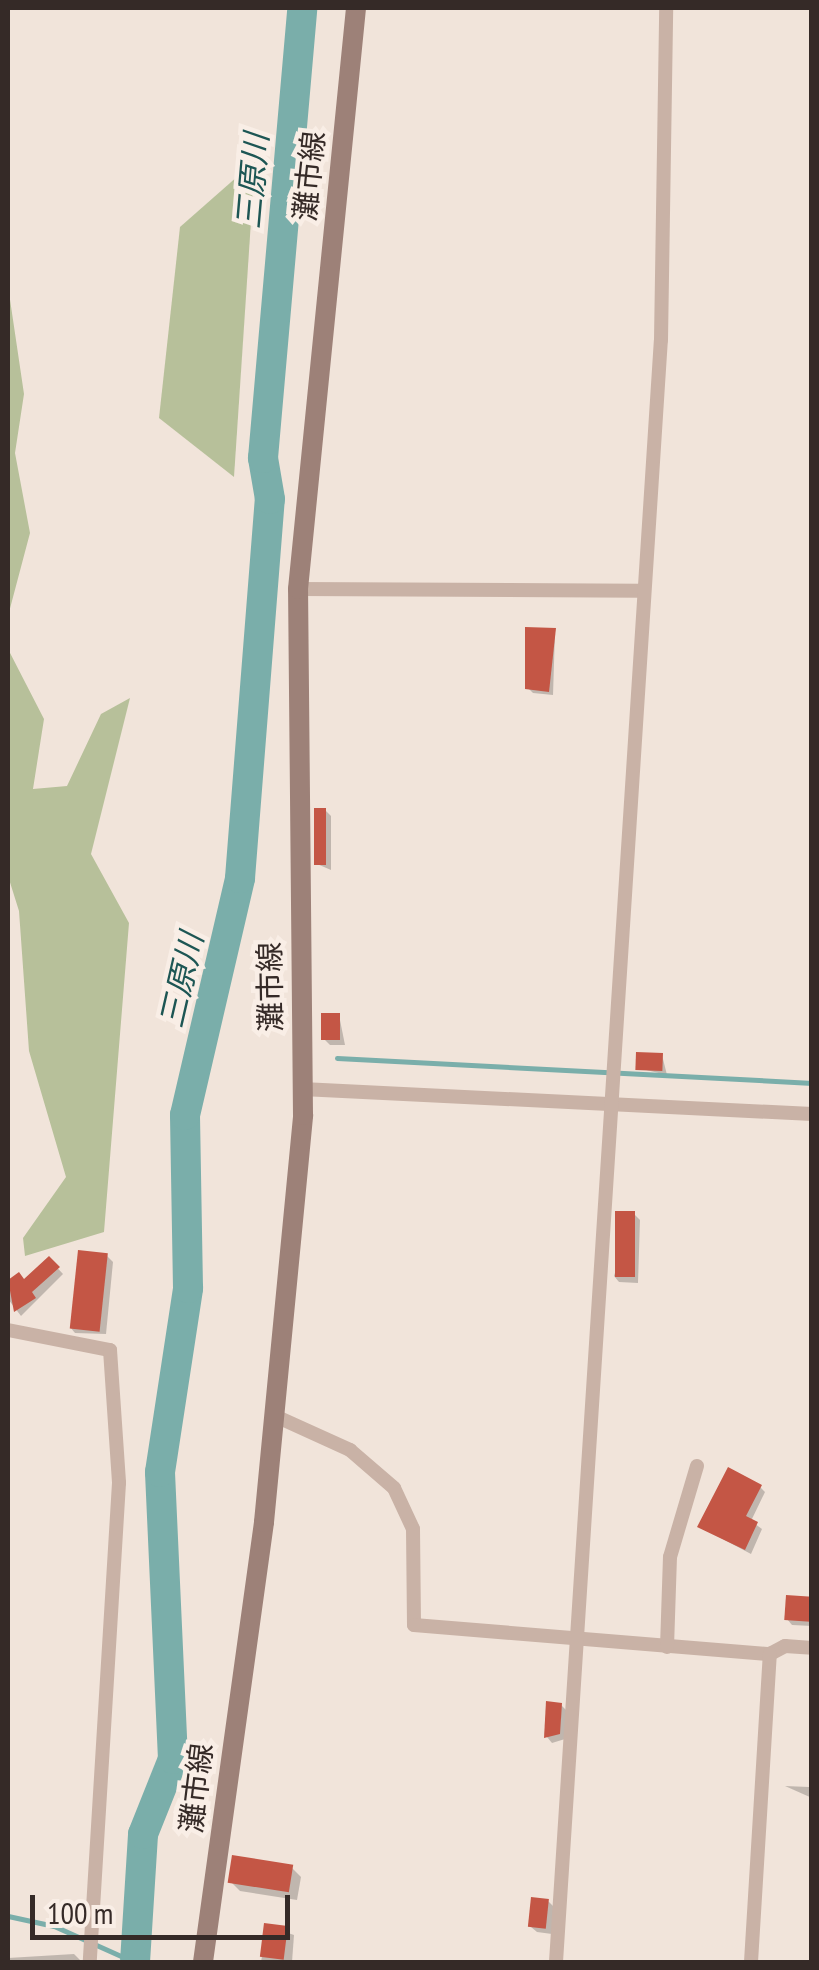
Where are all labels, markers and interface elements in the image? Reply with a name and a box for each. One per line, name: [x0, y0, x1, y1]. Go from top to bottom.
street label: 灘市線: [286, 129, 332, 223]
water label: 三原川: [229, 132, 275, 230]
water label: 三原川: [151, 929, 211, 1031]
street label: 灘市線: [251, 942, 289, 1032]
street label: 灘市線: [173, 1741, 219, 1835]
scale bar: [35, 1875, 295, 1937]
text: 100 m: [47, 1893, 113, 1932]

